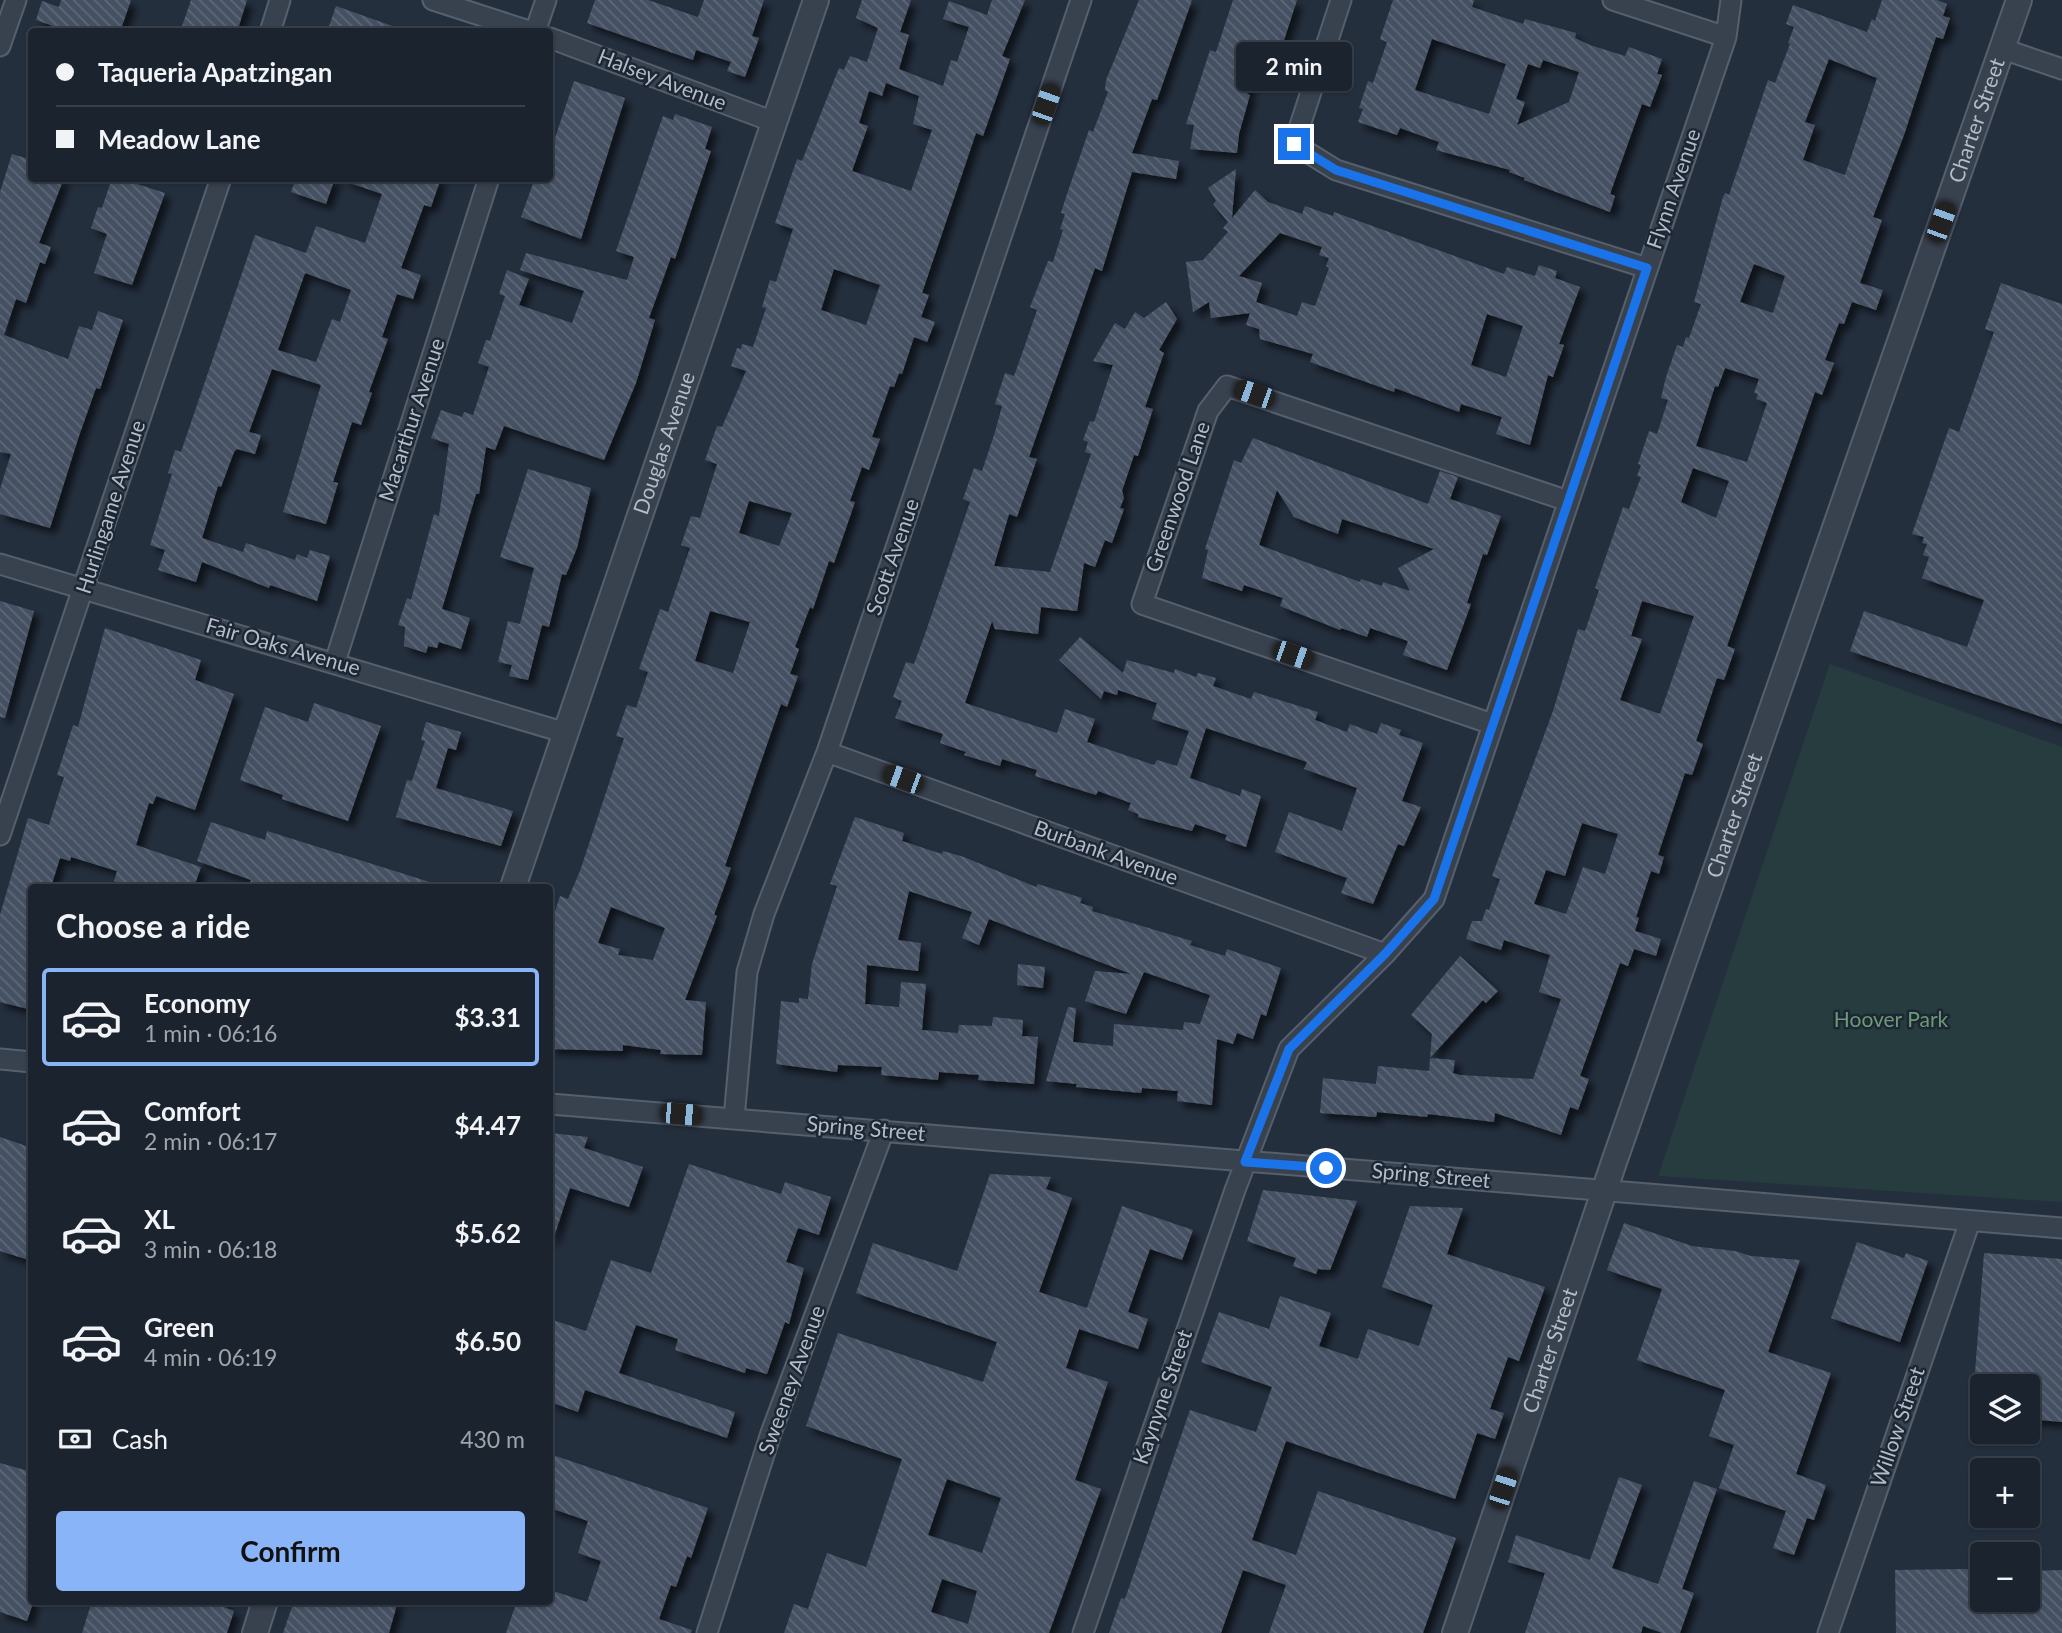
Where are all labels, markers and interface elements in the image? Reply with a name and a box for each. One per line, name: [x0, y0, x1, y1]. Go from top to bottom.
street label: Halsey Avenue: [595, 43, 730, 115]
callout: 2 min: [1236, 43, 1352, 92]
text: 2 min: [1265, 52, 1323, 80]
street label: Charter Street: [1942, 54, 2009, 186]
text: Taqueria Apatzingan: [98, 56, 332, 88]
car: [1030, 81, 1063, 127]
text: Meadow Lane: [98, 123, 261, 155]
street label: Flynn Avenue: [1640, 125, 1705, 252]
route end: [1278, 128, 1310, 160]
car: [1924, 199, 1959, 245]
street label: Macarthur Avenue: [372, 335, 449, 504]
street label: Douglas Avenue: [627, 368, 699, 517]
car: [1231, 377, 1278, 411]
street label: Hurlingame Avenue: [70, 417, 149, 596]
street label: Greenwood Lane: [1139, 418, 1214, 575]
street label: Scott Avenue: [860, 495, 923, 618]
street label: Fair Oaks Avenue: [203, 612, 363, 680]
car: [1270, 638, 1317, 672]
street label: Charter Street: [1700, 749, 1767, 881]
car: [880, 762, 927, 796]
street label: Burbank Avenue: [1031, 814, 1182, 889]
text: Choose a ride: [56, 906, 250, 945]
icon: car: [60, 986, 123, 1049]
text: Economy: [144, 987, 250, 1019]
text: $3.31: [455, 1001, 521, 1033]
park label: Hoover Park: [1834, 1006, 1949, 1031]
text: 1 min · 06:16: [144, 1019, 277, 1047]
icon: car: [60, 1094, 123, 1157]
text: Comfort: [144, 1095, 241, 1127]
car: [660, 1102, 703, 1126]
text: $4.47: [455, 1109, 521, 1141]
street label: Spring Street: [806, 1110, 927, 1145]
text: 2 min · 06:17: [144, 1127, 277, 1155]
route start: [1310, 1152, 1342, 1184]
street label: Spring Street: [1371, 1157, 1492, 1192]
icon: car: [60, 1202, 123, 1265]
text: XL: [144, 1203, 175, 1235]
text: $5.62: [455, 1217, 521, 1249]
text: 3 min · 06:18: [144, 1235, 277, 1263]
street label: Charter Street: [1516, 1284, 1582, 1416]
street label: Sweeney Avenue: [752, 1302, 829, 1457]
icon: car: [60, 1310, 123, 1373]
text: Green: [144, 1311, 214, 1343]
text: $6.50: [455, 1325, 521, 1357]
street label: Kaynyne Street: [1127, 1326, 1196, 1467]
text: 4 min · 06:19: [144, 1343, 277, 1371]
street label: Willow Street: [1864, 1363, 1929, 1490]
map controls: [1970, 1374, 2040, 1612]
button: layers: [1970, 1374, 2040, 1444]
icon: cash: [56, 1420, 94, 1458]
text: Cash: [112, 1423, 168, 1455]
text: 430 m: [460, 1425, 525, 1453]
button: +: [1970, 1458, 2040, 1528]
car: [1487, 1465, 1520, 1511]
button: Confirm: [56, 1511, 525, 1591]
button: −: [1970, 1542, 2040, 1612]

